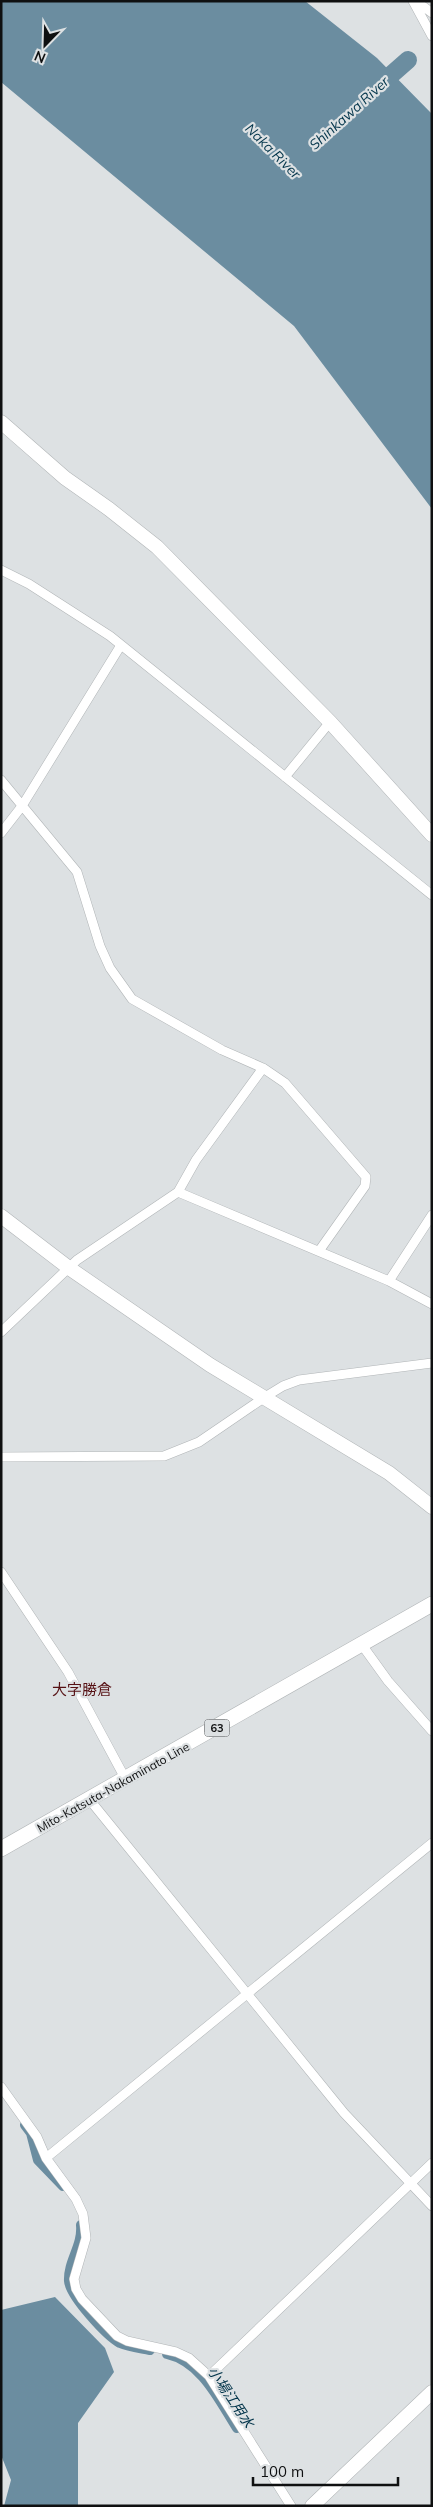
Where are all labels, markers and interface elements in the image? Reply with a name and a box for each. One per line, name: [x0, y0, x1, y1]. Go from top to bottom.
north arrow: [20, 20, 70, 70]
text: N: [32, 47, 48, 67]
water label: Shinkawa River: [305, 72, 393, 154]
water label: Naka River: [241, 119, 305, 183]
district label: 大字勝倉: [52, 1680, 112, 1699]
road number: 63: [204, 1720, 230, 1736]
street label: Mito-Katsuta-Nakaminato Line: [34, 1739, 192, 1835]
water label: 小場江用水: [204, 2363, 259, 2433]
scale bar: [253, 2454, 398, 2486]
text: 100 m: [260, 2462, 304, 2481]

